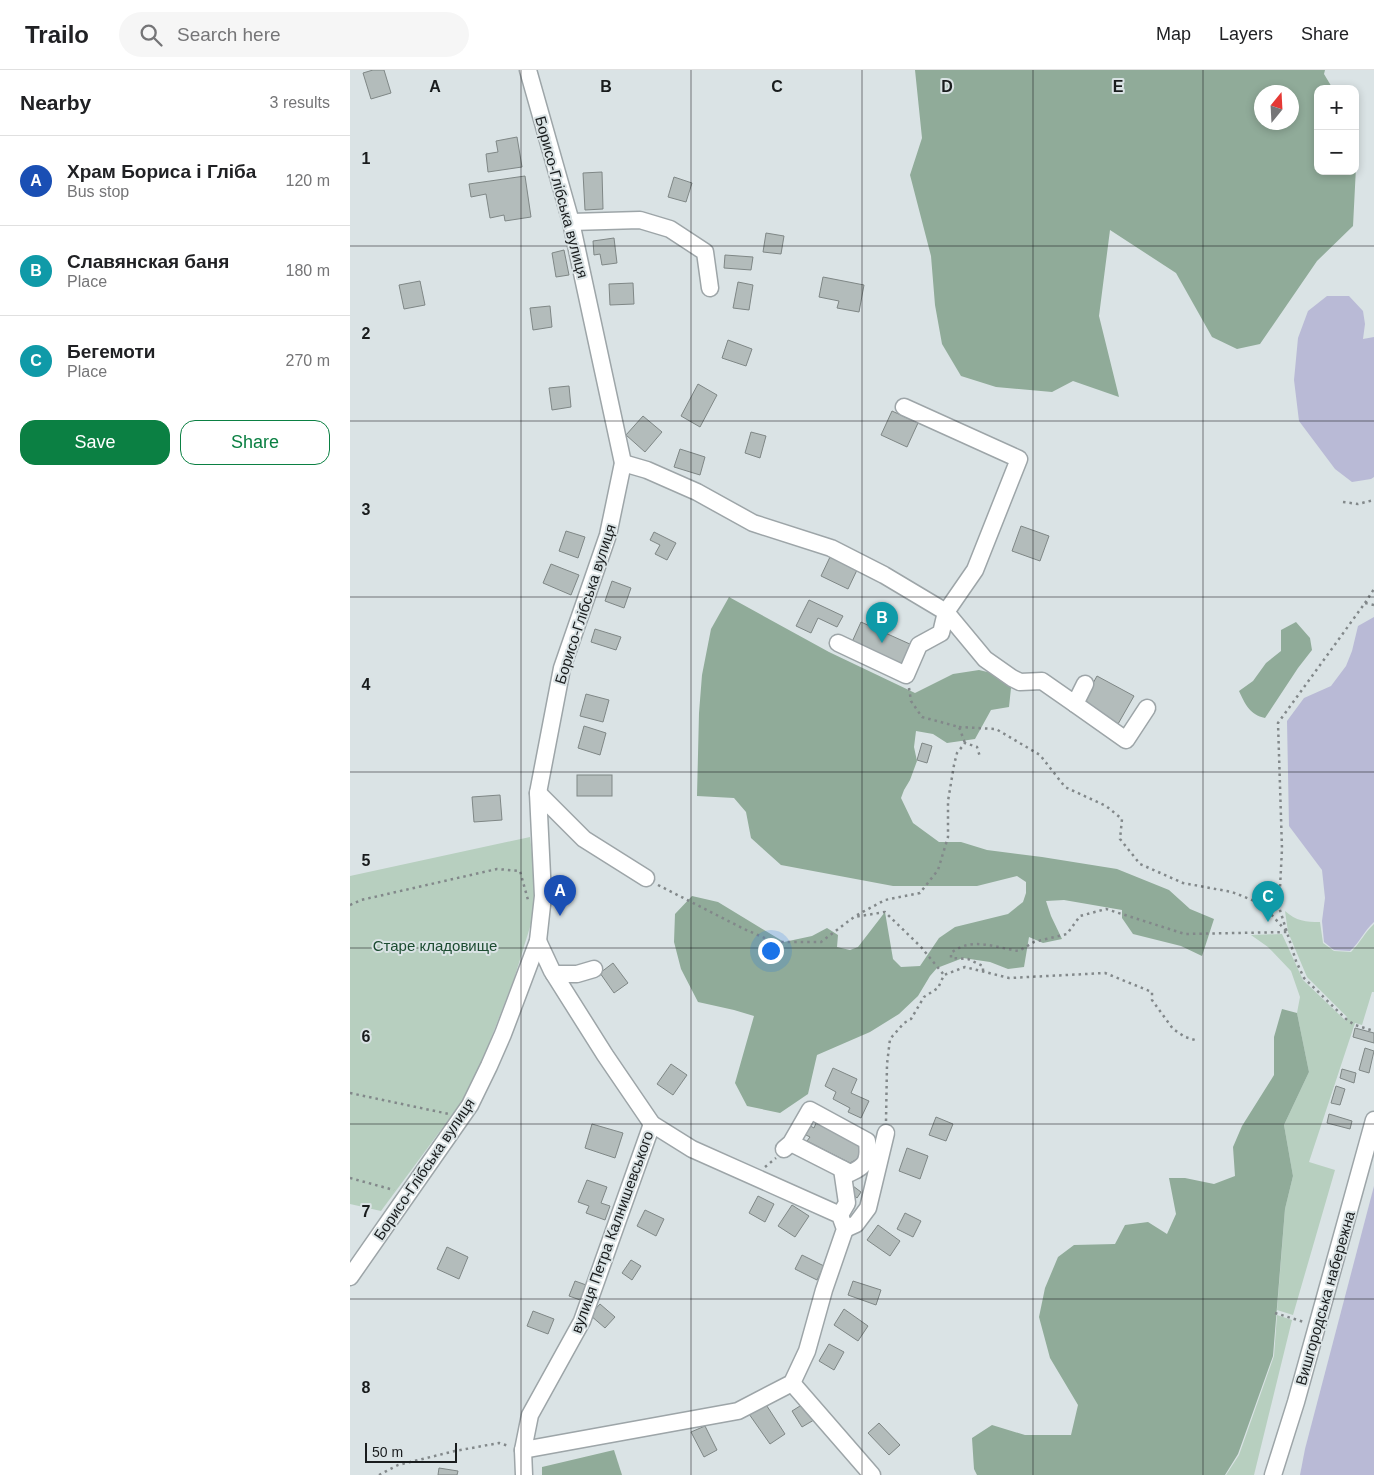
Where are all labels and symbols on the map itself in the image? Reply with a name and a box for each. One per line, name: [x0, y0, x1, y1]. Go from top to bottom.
text: A: [429, 78, 441, 95]
text: B: [600, 78, 612, 95]
text: C: [771, 78, 783, 95]
text: D: [941, 78, 953, 95]
text: E: [1113, 78, 1124, 95]
north arrow: [1254, 85, 1299, 130]
street label: Борисо-Глібська вулиця: [532, 114, 592, 280]
text: 1: [362, 150, 371, 167]
text: 2: [362, 325, 371, 342]
text: 3: [362, 501, 371, 518]
street label: Борисо-Глібська вулиця: [551, 522, 619, 686]
pin: B: [866, 602, 898, 643]
text: 4: [362, 676, 371, 693]
text: 5: [362, 852, 371, 869]
pin: A: [544, 875, 576, 916]
pin: C: [1252, 881, 1284, 922]
park label: Старе кладовище: [373, 937, 497, 954]
your location: [758, 938, 784, 964]
text: 6: [362, 1028, 371, 1045]
street label: Борисо-Глібська вулиця: [370, 1095, 478, 1243]
street label: вулиця Петра Калнишевського: [567, 1129, 657, 1335]
text: 7: [362, 1203, 371, 1220]
street label: Вишгородська набережна: [1292, 1208, 1358, 1387]
text: 8: [362, 1379, 371, 1396]
scale bar: [365, 1440, 458, 1463]

